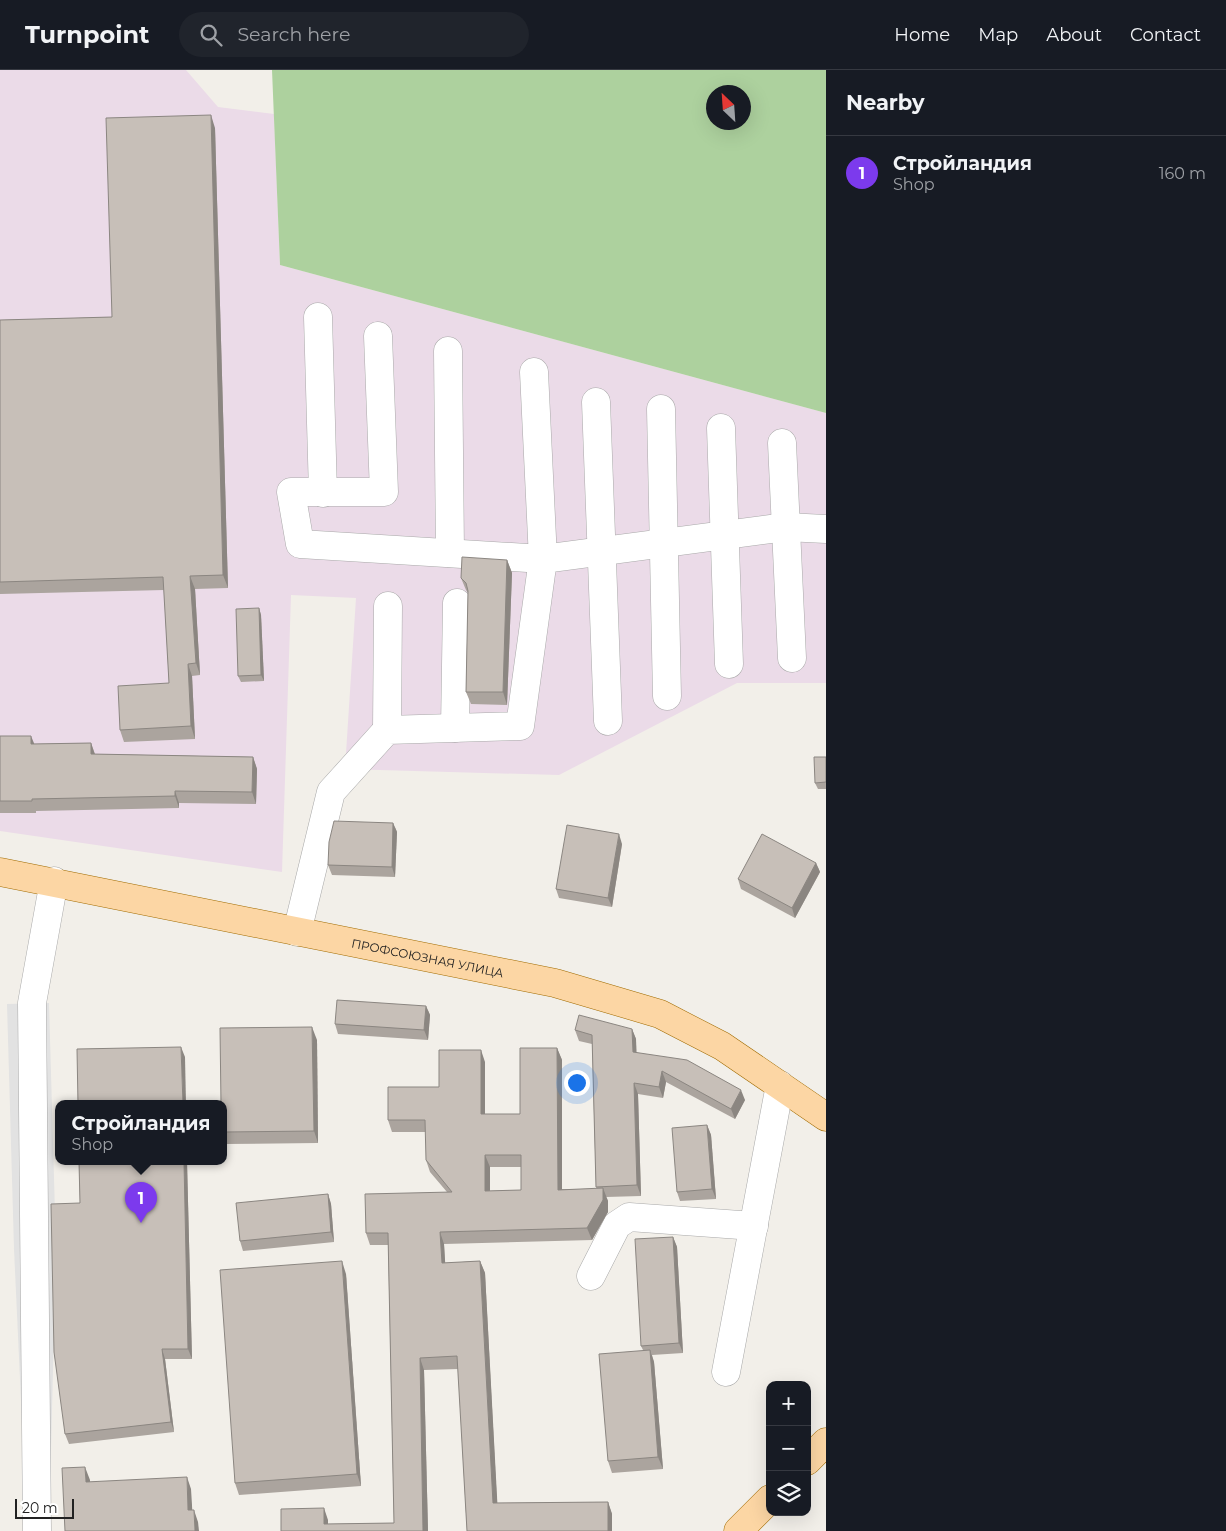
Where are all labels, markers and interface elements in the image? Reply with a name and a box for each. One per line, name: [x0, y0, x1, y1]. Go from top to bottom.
search box: [179, 12, 529, 57]
text: Turnpoint: [25, 20, 149, 49]
icon: search: [197, 21, 225, 49]
text: Search here: [237, 23, 350, 46]
text: Home: [894, 24, 950, 46]
text: Map: [978, 24, 1018, 46]
text: About: [1046, 24, 1102, 46]
text: Contact: [1130, 24, 1201, 46]
north arrow: [706, 85, 751, 130]
text: Nearby: [846, 90, 925, 115]
text: Стройландия: [893, 152, 1032, 175]
text: 1: [859, 164, 865, 183]
text: 160 m: [1159, 164, 1206, 183]
text: Shop: [893, 175, 935, 194]
street label: ПРОФСОЮЗНАЯ УЛИЦА: [350, 935, 505, 980]
your location: [564, 1070, 590, 1096]
popup: [55, 1100, 227, 1165]
text: Стройландия: [72, 1112, 210, 1135]
text: Shop: [72, 1135, 113, 1154]
pin: 1: [125, 1182, 157, 1223]
map controls: [766, 1381, 811, 1516]
button: +: [766, 1381, 811, 1426]
button: −: [766, 1426, 811, 1471]
button: layers: [766, 1471, 811, 1516]
scale bar: [15, 1496, 74, 1519]
text: 20 m: [22, 1499, 58, 1517]

